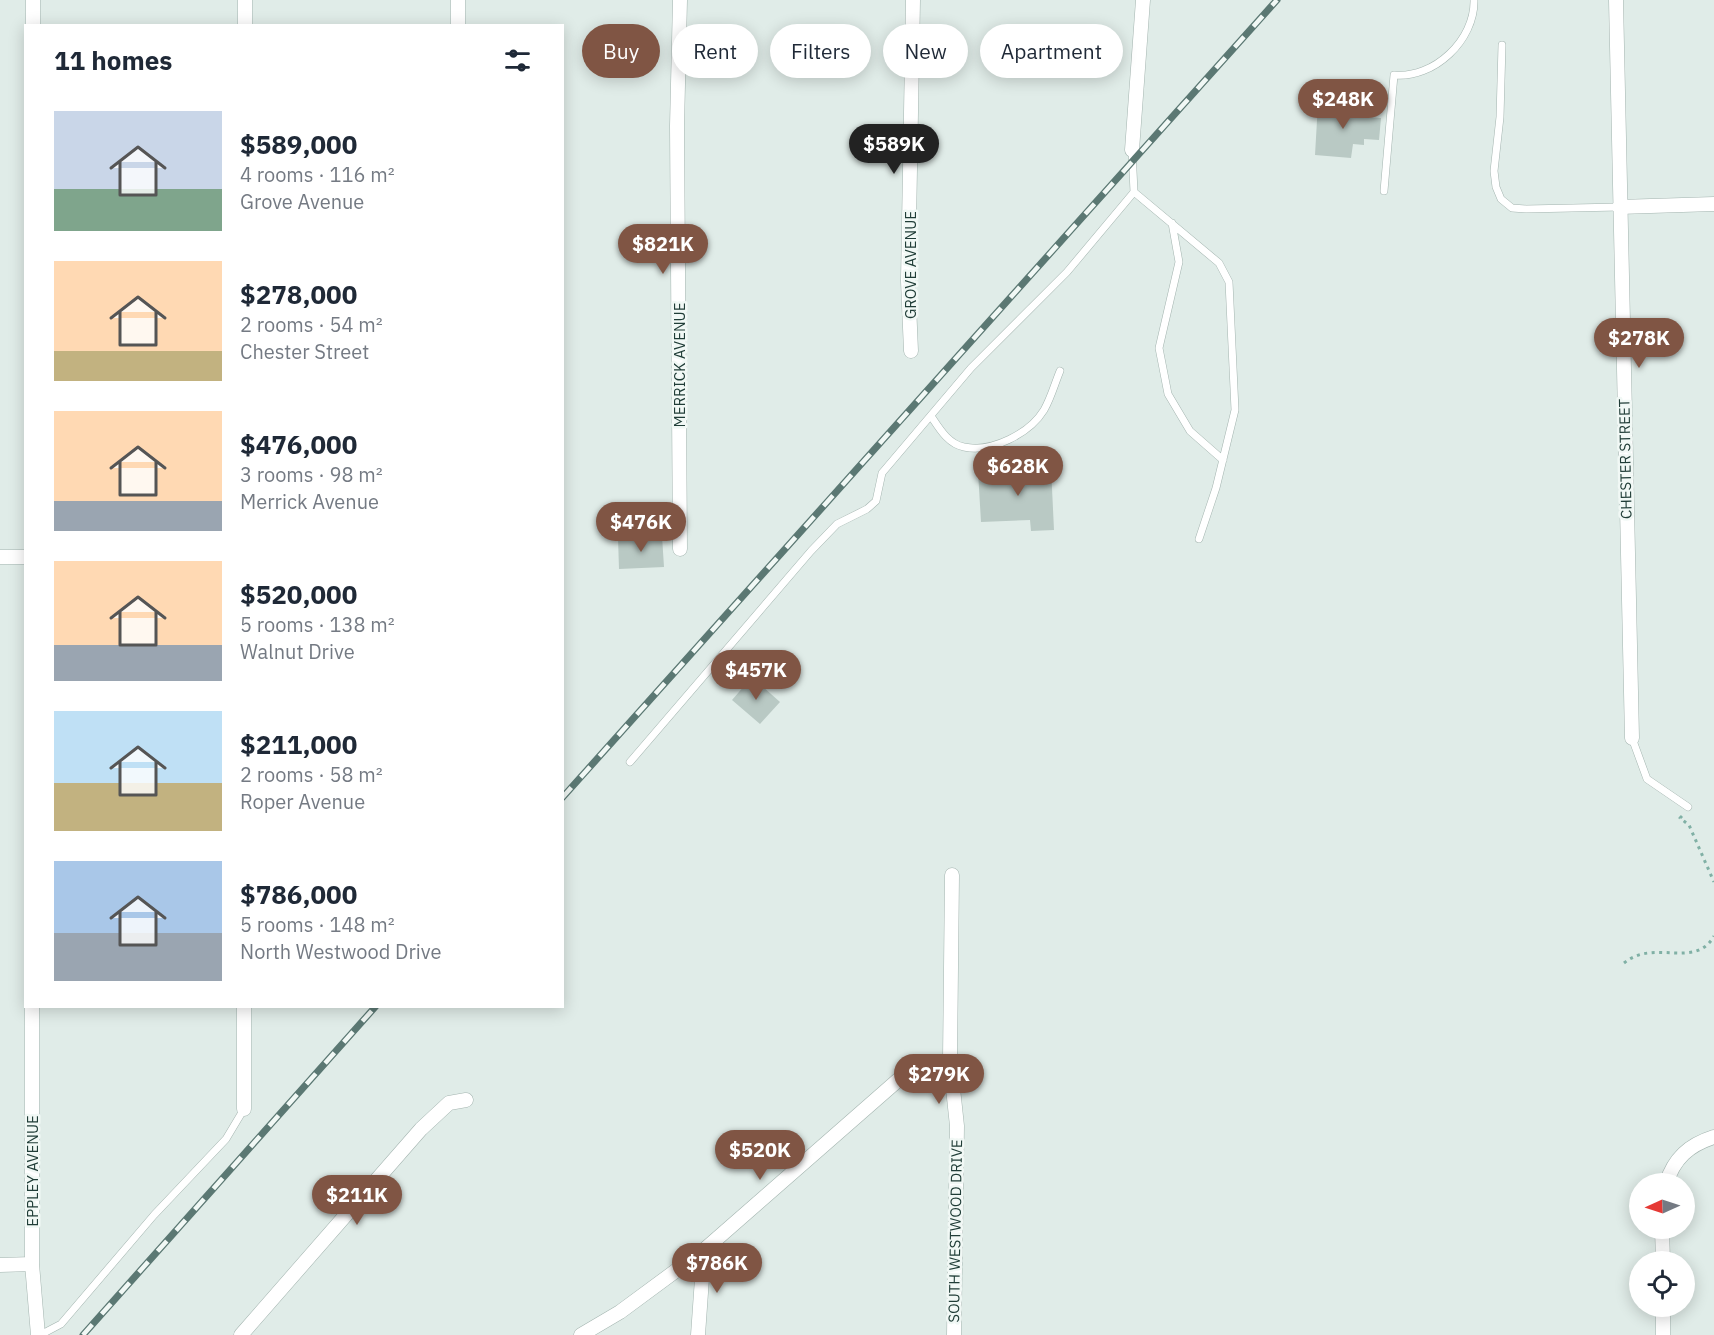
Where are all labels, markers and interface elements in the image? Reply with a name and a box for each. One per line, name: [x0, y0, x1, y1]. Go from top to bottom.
chip: Buy: [582, 24, 660, 78]
chip: Rent: [672, 24, 758, 78]
chip: Filters: [770, 24, 871, 78]
chip: New: [883, 24, 968, 78]
chip: Apartment: [980, 24, 1123, 78]
text: 11 homes: [54, 43, 172, 77]
icon: filters: [501, 44, 534, 77]
pin: $248K: [1301, 79, 1385, 130]
text: $248K: [1312, 85, 1374, 112]
pin: $589K: [852, 124, 936, 175]
text: $589,000: [240, 127, 357, 161]
text: $589K: [863, 130, 925, 157]
icon: home: [102, 135, 174, 207]
text: 4 rooms · 116 m²: [240, 161, 395, 188]
text: Grove Avenue: [240, 188, 364, 215]
street label: GROVE AVENUE: [901, 211, 920, 319]
pin: $821K: [621, 224, 705, 275]
text: $821K: [632, 230, 694, 257]
text: $278,000: [240, 277, 357, 311]
icon: home: [102, 285, 174, 357]
street label: MERRICK AVENUE: [670, 303, 689, 427]
text: 2 rooms · 54 m²: [240, 311, 383, 338]
pin: $278K: [1597, 318, 1681, 369]
text: $278K: [1608, 324, 1670, 351]
text: Chester Street: [240, 338, 369, 365]
street label: CHESTER STREET: [1614, 398, 1636, 519]
text: $476,000: [240, 427, 357, 461]
icon: home: [102, 435, 174, 507]
pin: $628K: [976, 446, 1060, 497]
text: $628K: [987, 452, 1049, 479]
text: 3 rooms · 98 m²: [240, 461, 383, 488]
text: Merrick Avenue: [240, 488, 379, 515]
pin: $476K: [599, 502, 683, 553]
text: $476K: [610, 508, 672, 535]
text: $520,000: [240, 577, 357, 611]
icon: home: [102, 585, 174, 657]
text: 5 rooms · 138 m²: [240, 611, 395, 638]
text: Walnut Drive: [240, 638, 355, 665]
pin: $457K: [714, 650, 798, 701]
text: $457K: [725, 656, 787, 683]
text: $211,000: [240, 727, 357, 761]
icon: home: [102, 735, 174, 807]
text: 2 rooms · 58 m²: [240, 761, 383, 788]
text: Roper Avenue: [240, 788, 365, 815]
text: $786,000: [240, 877, 357, 911]
icon: home: [102, 885, 174, 957]
text: 5 rooms · 148 m²: [240, 911, 395, 938]
text: North Westwood Drive: [240, 938, 441, 965]
pin: $279K: [897, 1054, 981, 1105]
text: $279K: [908, 1060, 970, 1087]
street label: EPPLEY AVENUE: [23, 1115, 42, 1227]
pin: $520K: [718, 1130, 802, 1181]
text: $520K: [729, 1136, 791, 1163]
street label: SOUTH WESTWOOD DRIVE: [944, 1139, 966, 1323]
north arrow: [1629, 1173, 1695, 1239]
map controls: [1629, 1173, 1695, 1317]
pin: $211K: [315, 1175, 399, 1226]
text: $211K: [326, 1181, 388, 1208]
pin: $786K: [675, 1243, 759, 1294]
text: $786K: [686, 1249, 748, 1276]
button: locate: [1629, 1251, 1695, 1317]

